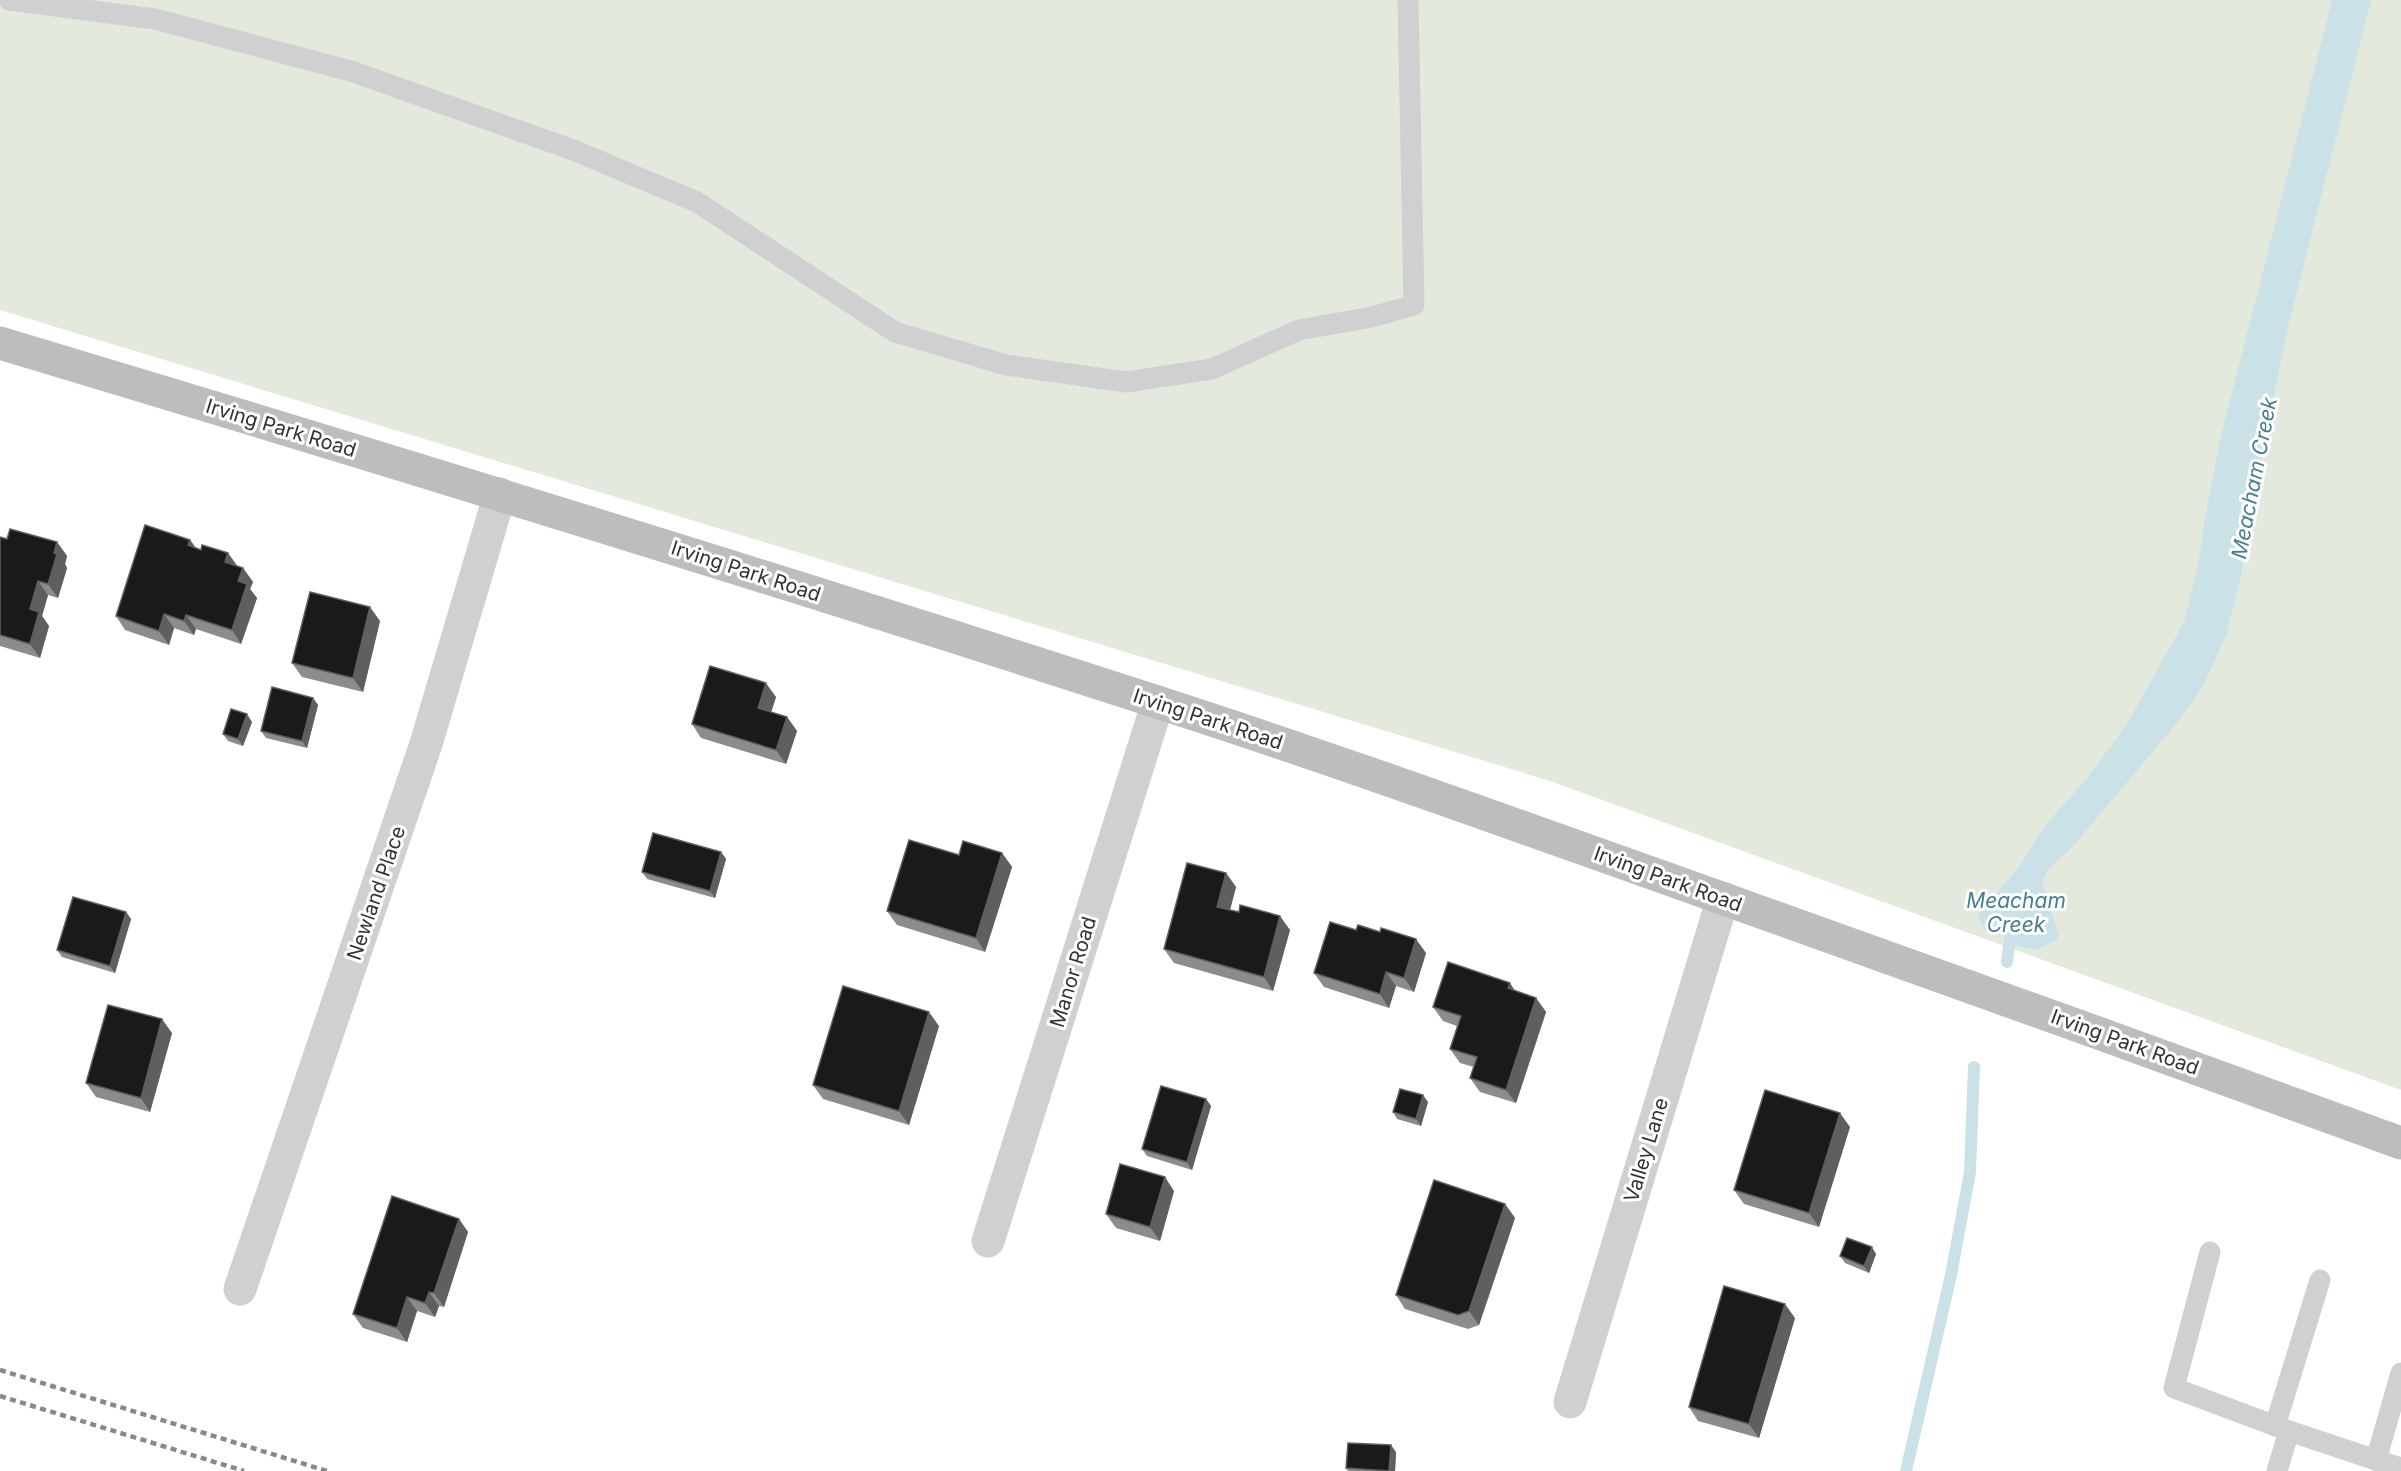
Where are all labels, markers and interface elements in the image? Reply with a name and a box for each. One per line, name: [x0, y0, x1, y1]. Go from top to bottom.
street label: Irving Park Road: [203, 394, 359, 462]
water label: Meacham Creek: [2226, 395, 2282, 561]
street label: Irving Park Road: [668, 536, 824, 606]
street label: Irving Park Road: [1130, 684, 1286, 754]
street label: Newland Place: [342, 823, 410, 963]
street label: Irving Park Road: [1591, 841, 1745, 917]
water label: Meacham Creek: [1966, 888, 2066, 937]
street label: Manor Road: [1045, 914, 1101, 1030]
street label: Irving Park Road: [2048, 1004, 2202, 1080]
street label: Valley Lane: [1619, 1095, 1673, 1205]

